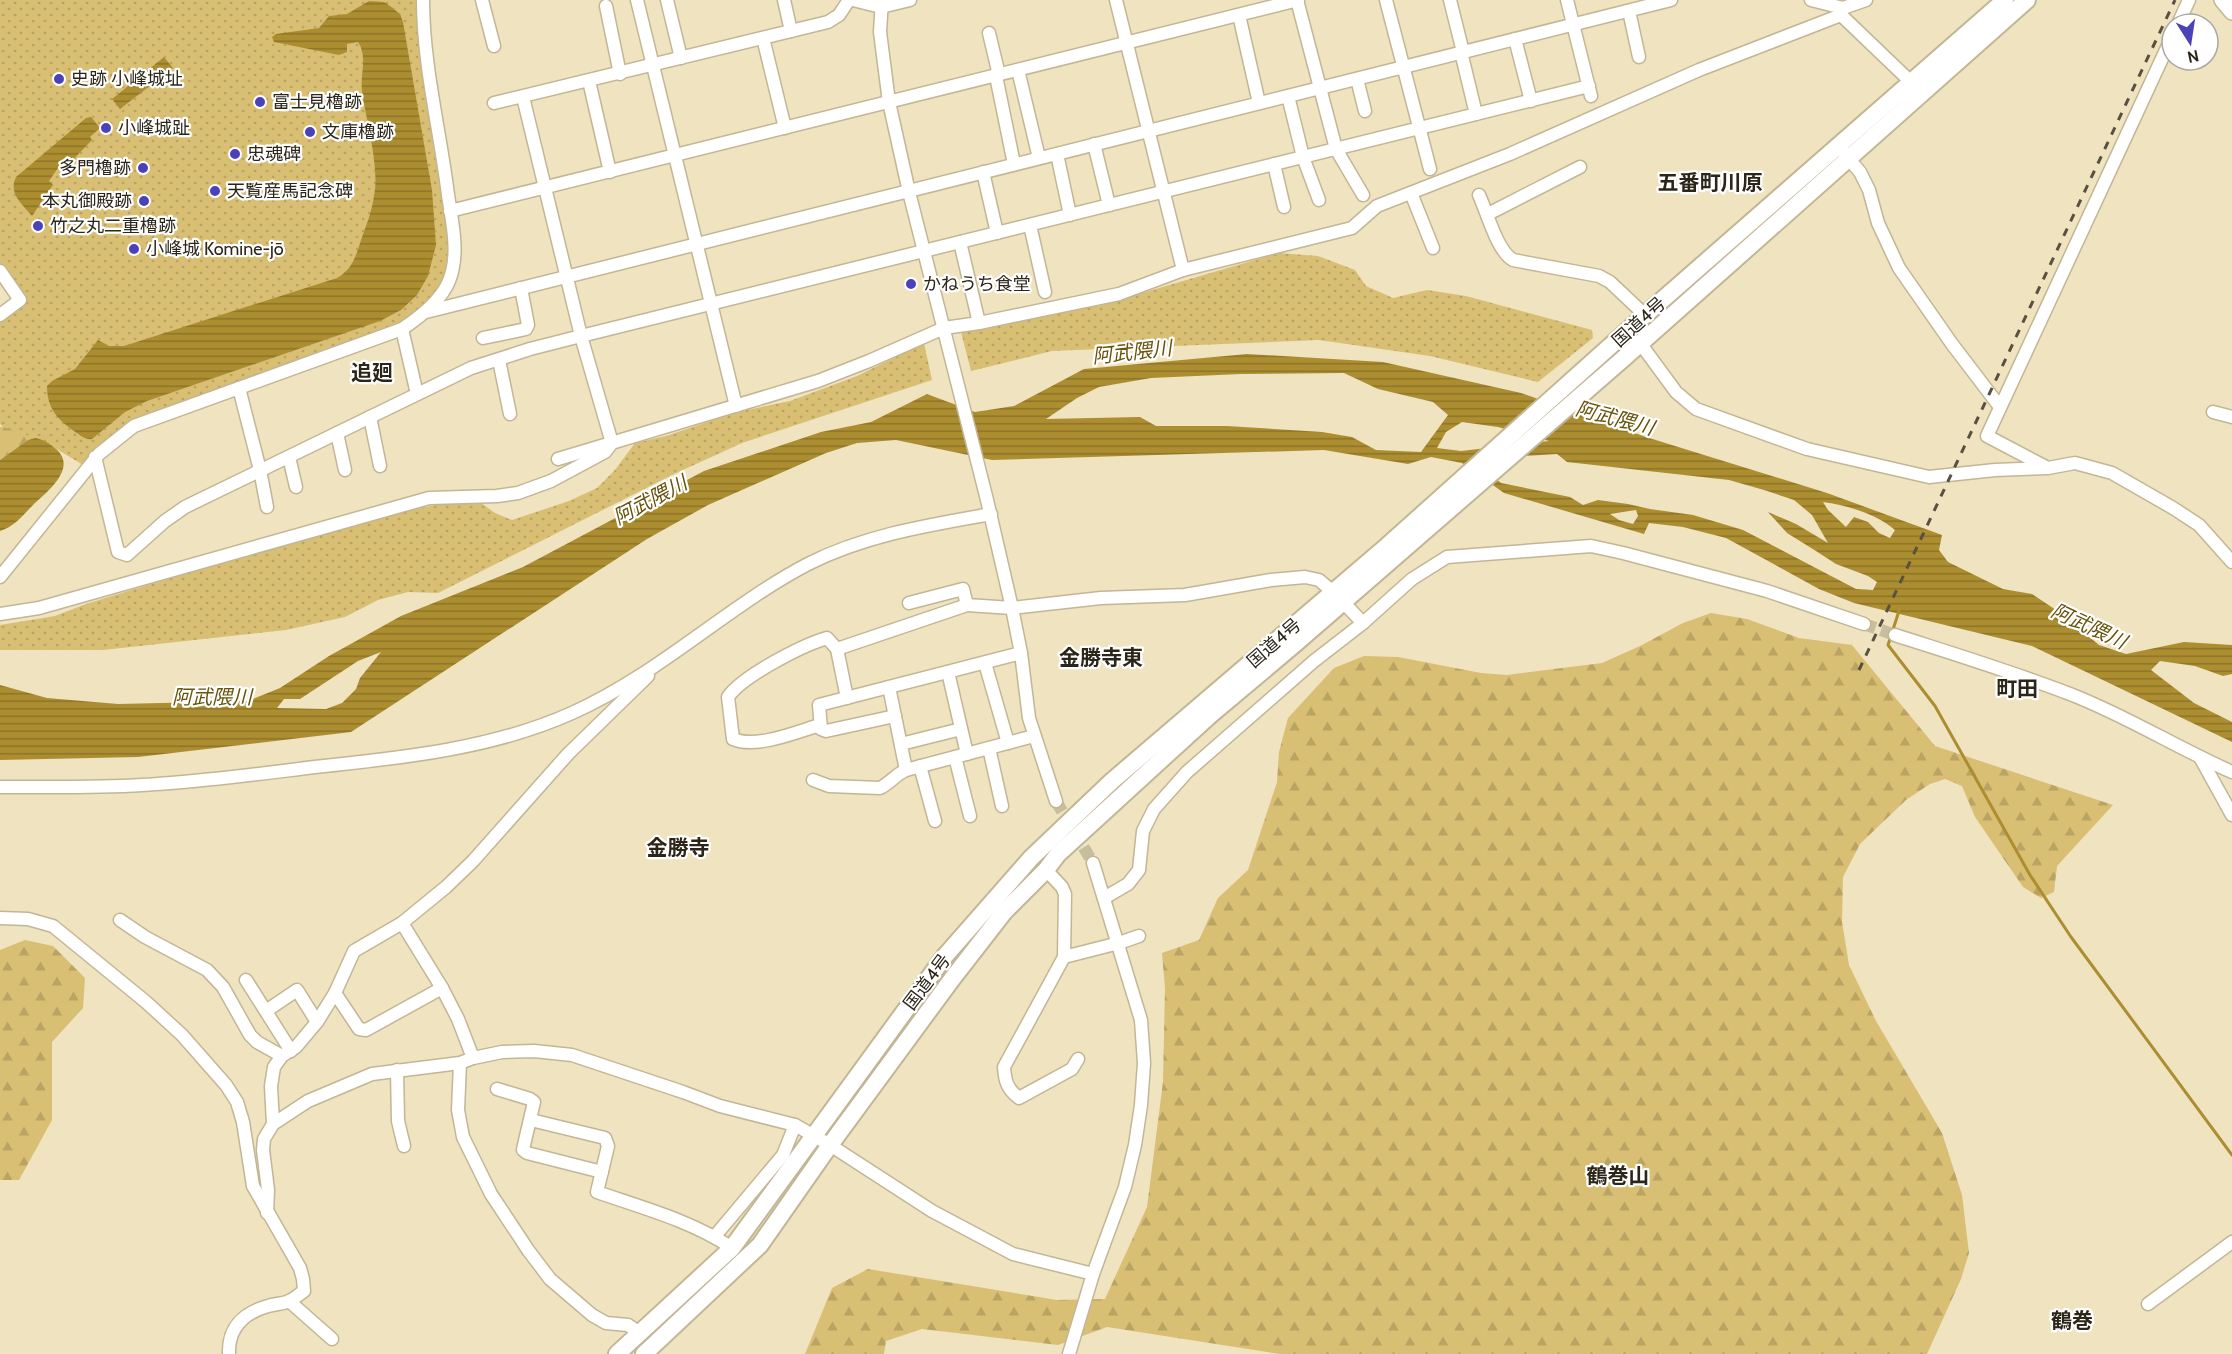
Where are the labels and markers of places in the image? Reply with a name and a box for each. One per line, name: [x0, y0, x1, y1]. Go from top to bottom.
place label: 史跡 小峰城址: [71, 68, 183, 90]
marker: 史跡 小峰城址: [52, 72, 66, 86]
place label: 富士見櫓跡: [272, 91, 362, 113]
marker: 富士見櫓跡: [253, 95, 267, 109]
place label: 小峰城趾: [118, 117, 190, 139]
marker: 小峰城趾: [99, 121, 113, 135]
place label: 文庫櫓跡: [322, 121, 394, 143]
marker: 文庫櫓跡: [303, 125, 317, 139]
place label: 忠魂碑: [247, 143, 301, 165]
marker: 忠魂碑: [228, 147, 242, 161]
place label: 多門櫓跡: [59, 157, 131, 179]
marker: 多門櫓跡: [136, 161, 150, 175]
place label: 天覧産馬記念碑: [227, 180, 353, 202]
marker: 天覧産馬記念碑: [208, 184, 222, 198]
place label: 本丸御殿跡: [42, 190, 132, 212]
marker: 本丸御殿跡: [137, 194, 151, 208]
place label: 竹之丸二重櫓跡: [50, 215, 176, 237]
marker: 竹之丸二重櫓跡: [31, 219, 45, 233]
place label: 小峰城 Komine-jō: [146, 238, 284, 260]
marker: 小峰城 Komine-jō: [127, 242, 141, 256]
place label: かねうち食堂: [923, 273, 1031, 295]
marker: かねうち食堂: [904, 277, 918, 291]

